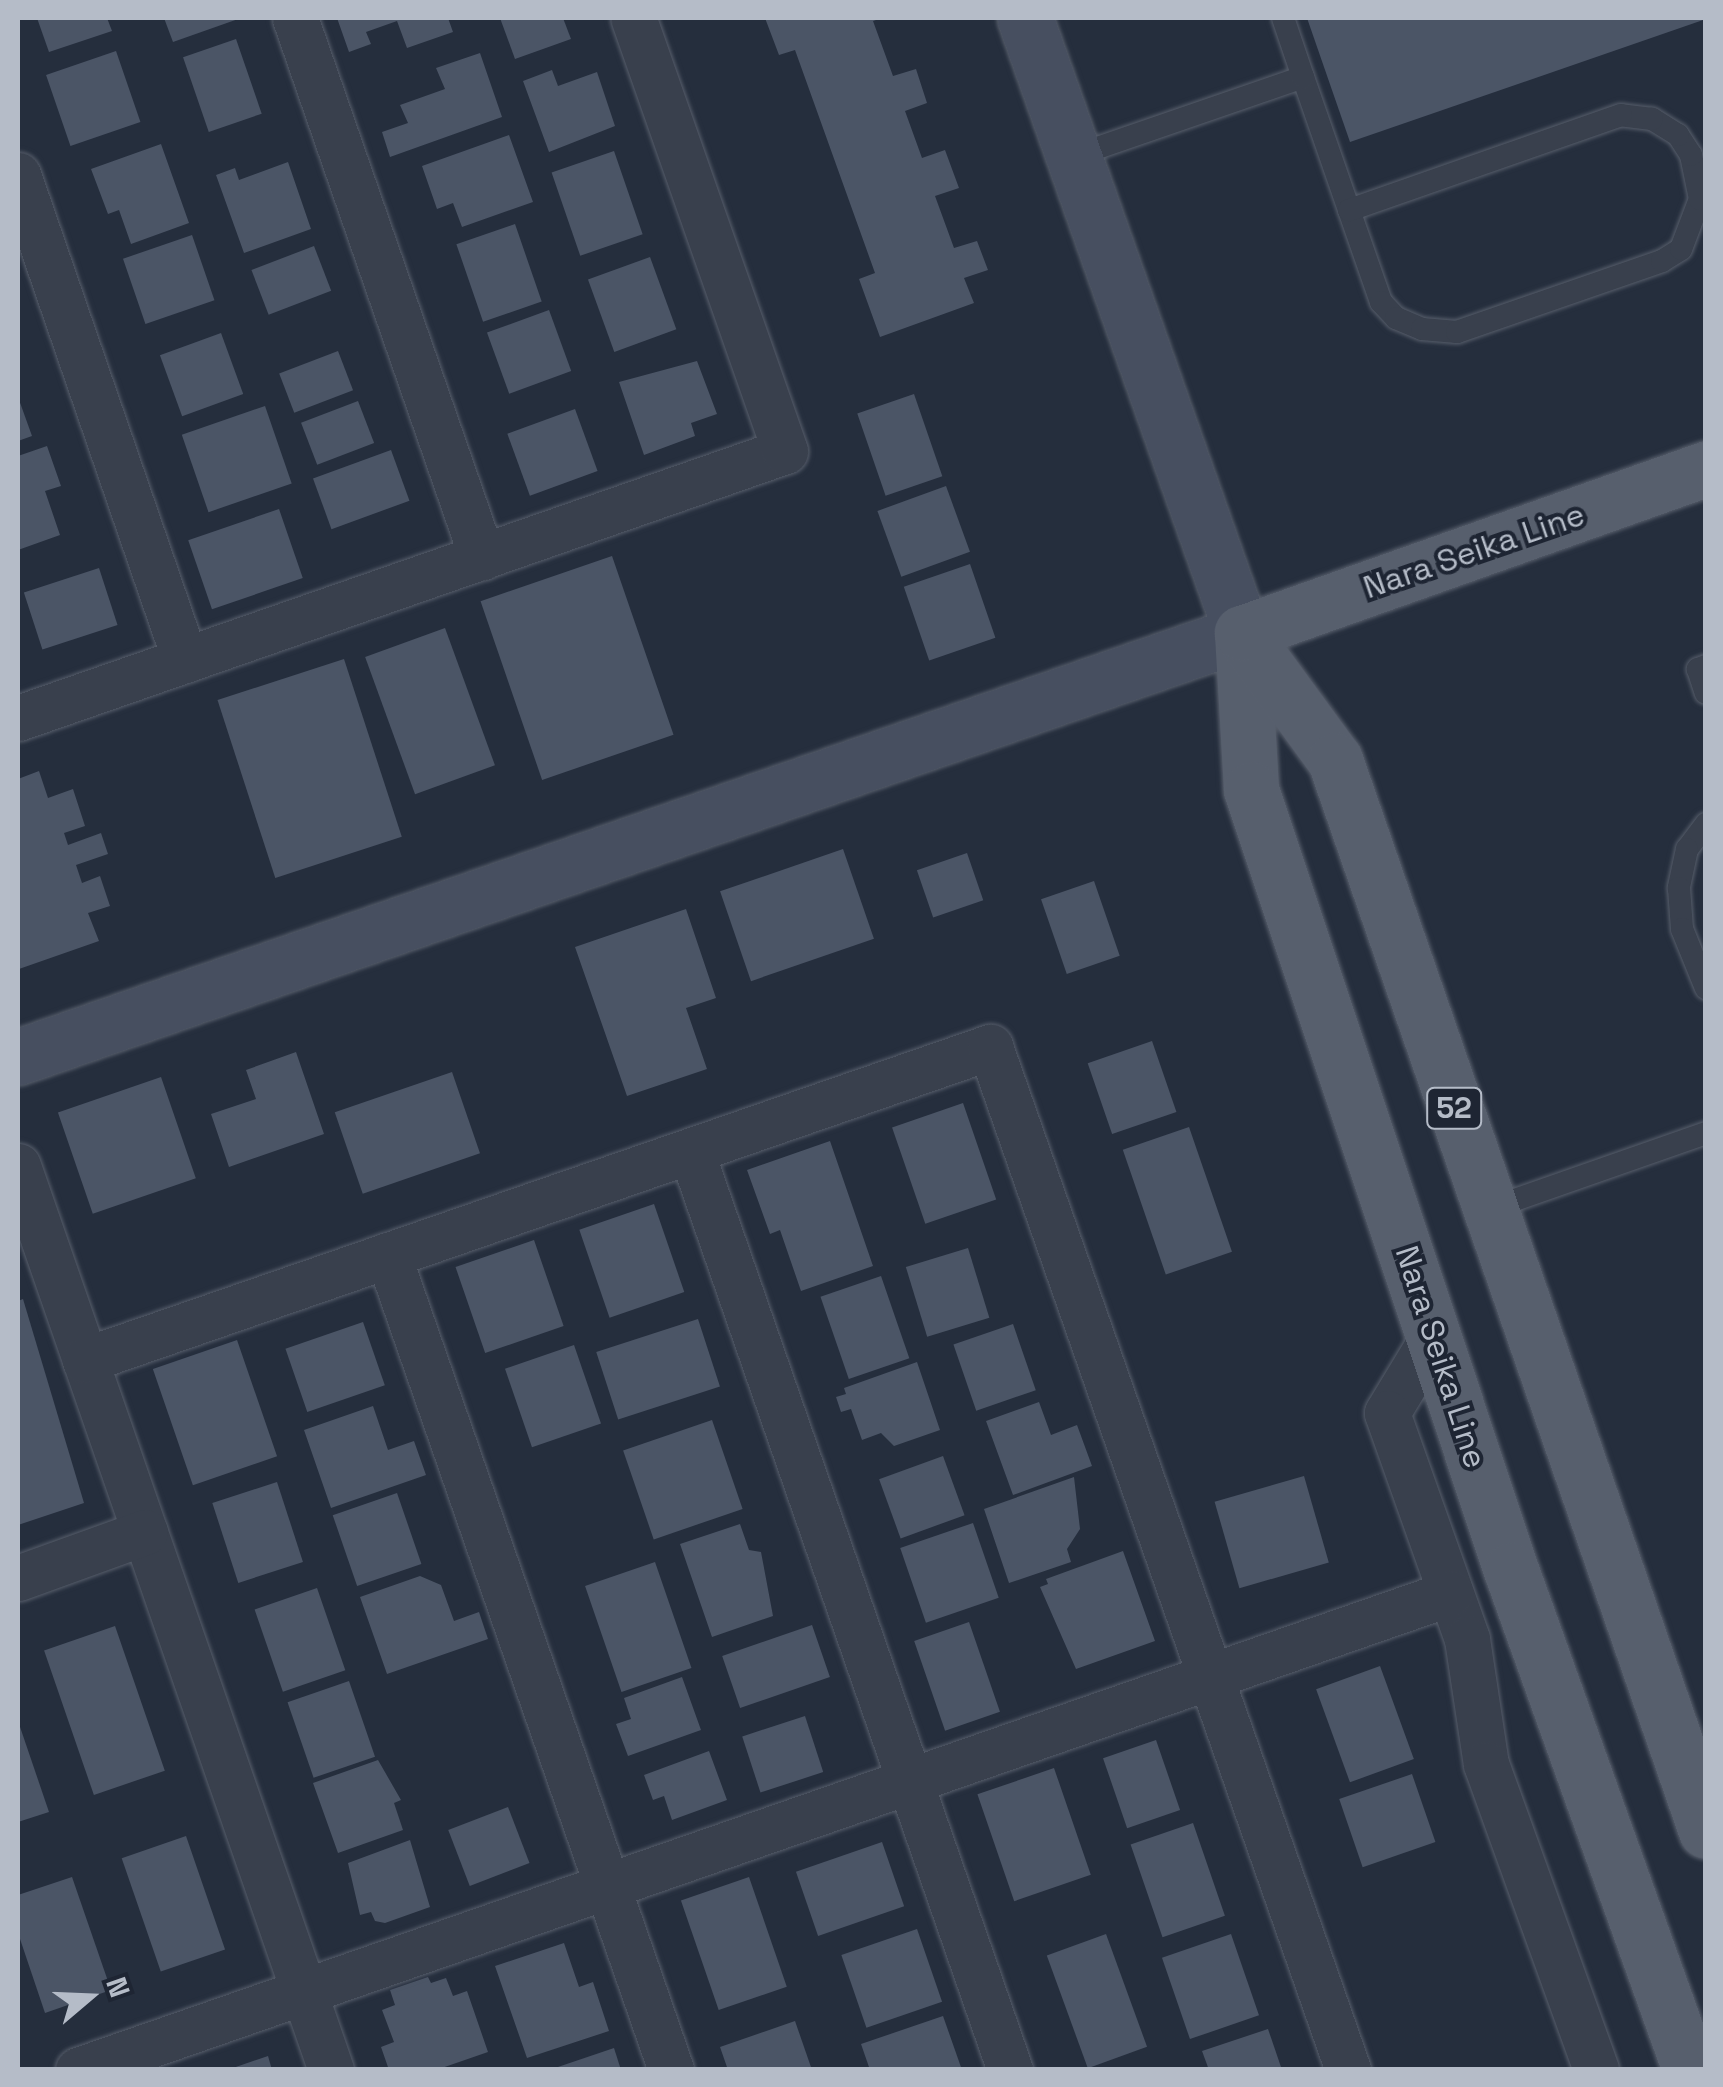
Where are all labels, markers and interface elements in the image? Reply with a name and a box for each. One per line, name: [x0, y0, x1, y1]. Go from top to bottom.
street label: Nara Seika Line: [1358, 495, 1590, 607]
road number: 52: [1424, 1083, 1484, 1133]
street label: Nara Seika Line: [1387, 1241, 1495, 1473]
north arrow: [40, 1947, 140, 2047]
text: N: [98, 1972, 138, 2002]

